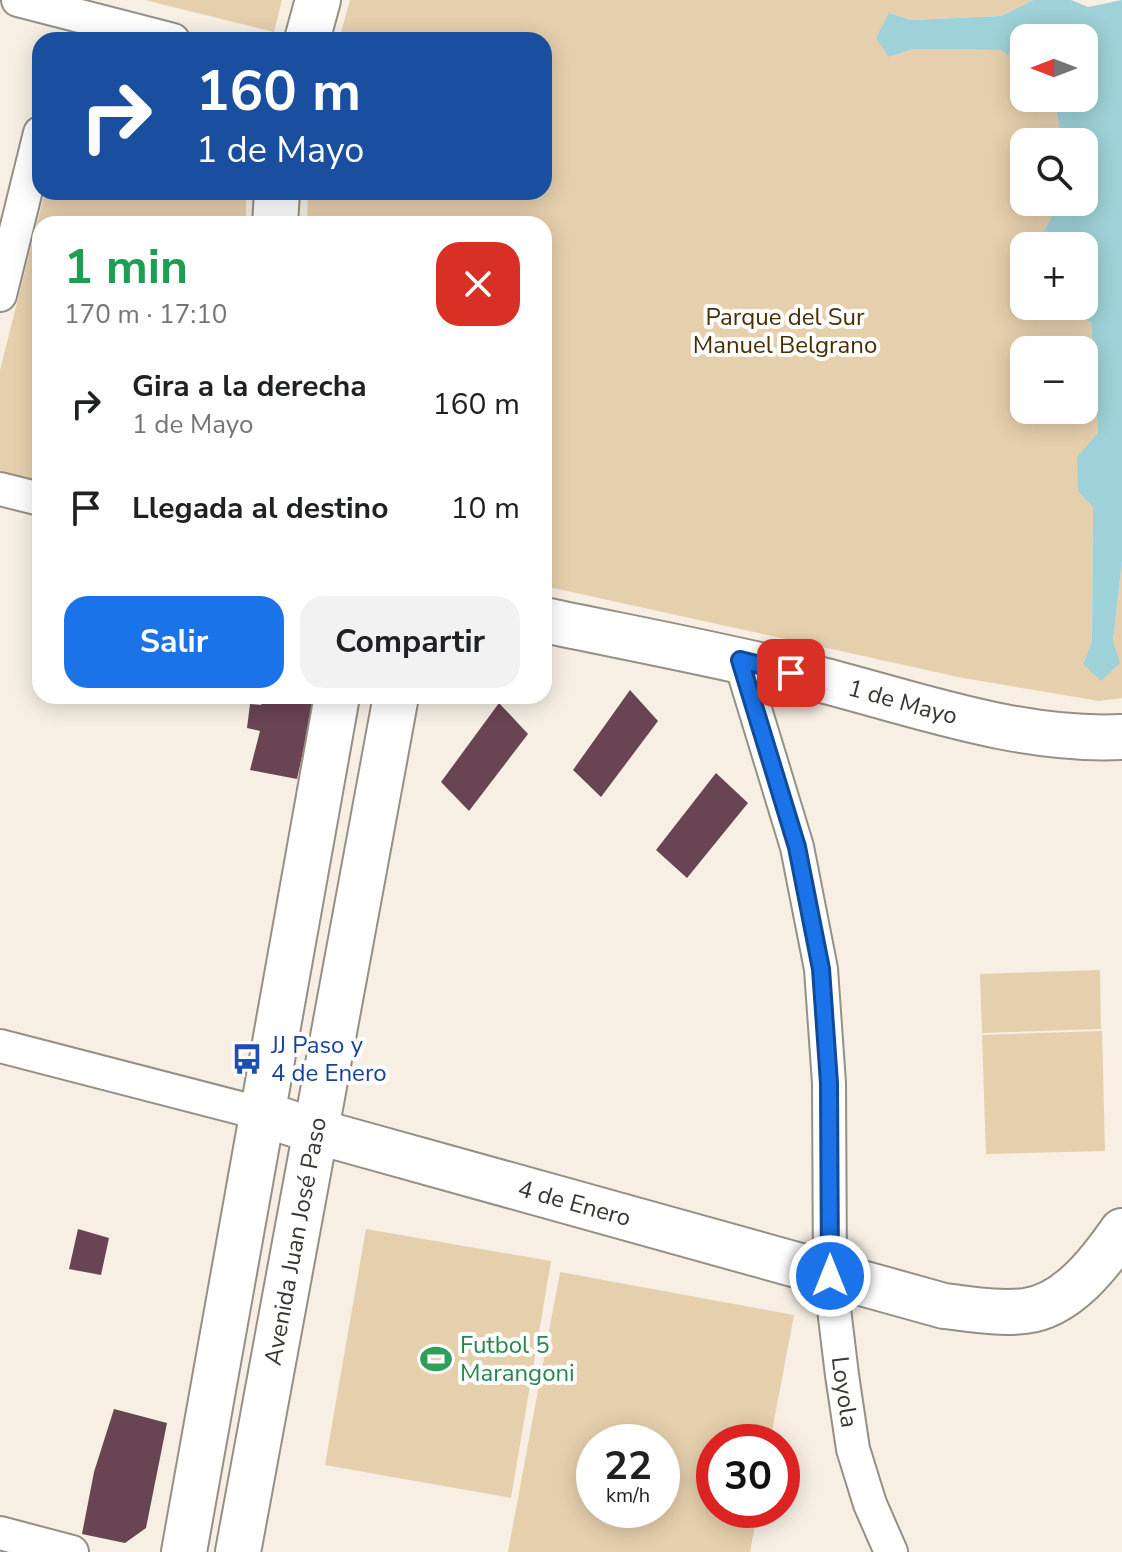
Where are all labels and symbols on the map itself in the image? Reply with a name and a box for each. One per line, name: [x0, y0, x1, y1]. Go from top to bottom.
north arrow: [1010, 24, 1098, 112]
park label: Parque del Sur Manuel Belgrano: [693, 301, 877, 361]
pin: [757, 639, 825, 707]
street label: 1 de Mayo: [844, 672, 961, 732]
place label: JJ Paso y 4 de Enero: [270, 1029, 387, 1089]
bus stop icon: JJ Paso y 4 de Enero: [230, 1042, 264, 1076]
street label: Avenida Juan José Paso: [257, 1115, 334, 1368]
street label: 4 de Enero: [514, 1172, 634, 1234]
position arrow: [788, 1234, 872, 1318]
place label: Futbol 5 Marangoni: [460, 1329, 575, 1389]
sports icon: Futbol 5 Marangoni: [419, 1342, 453, 1376]
street label: Loyola: [824, 1355, 866, 1430]
speed limit sign: 30: [696, 1424, 800, 1528]

